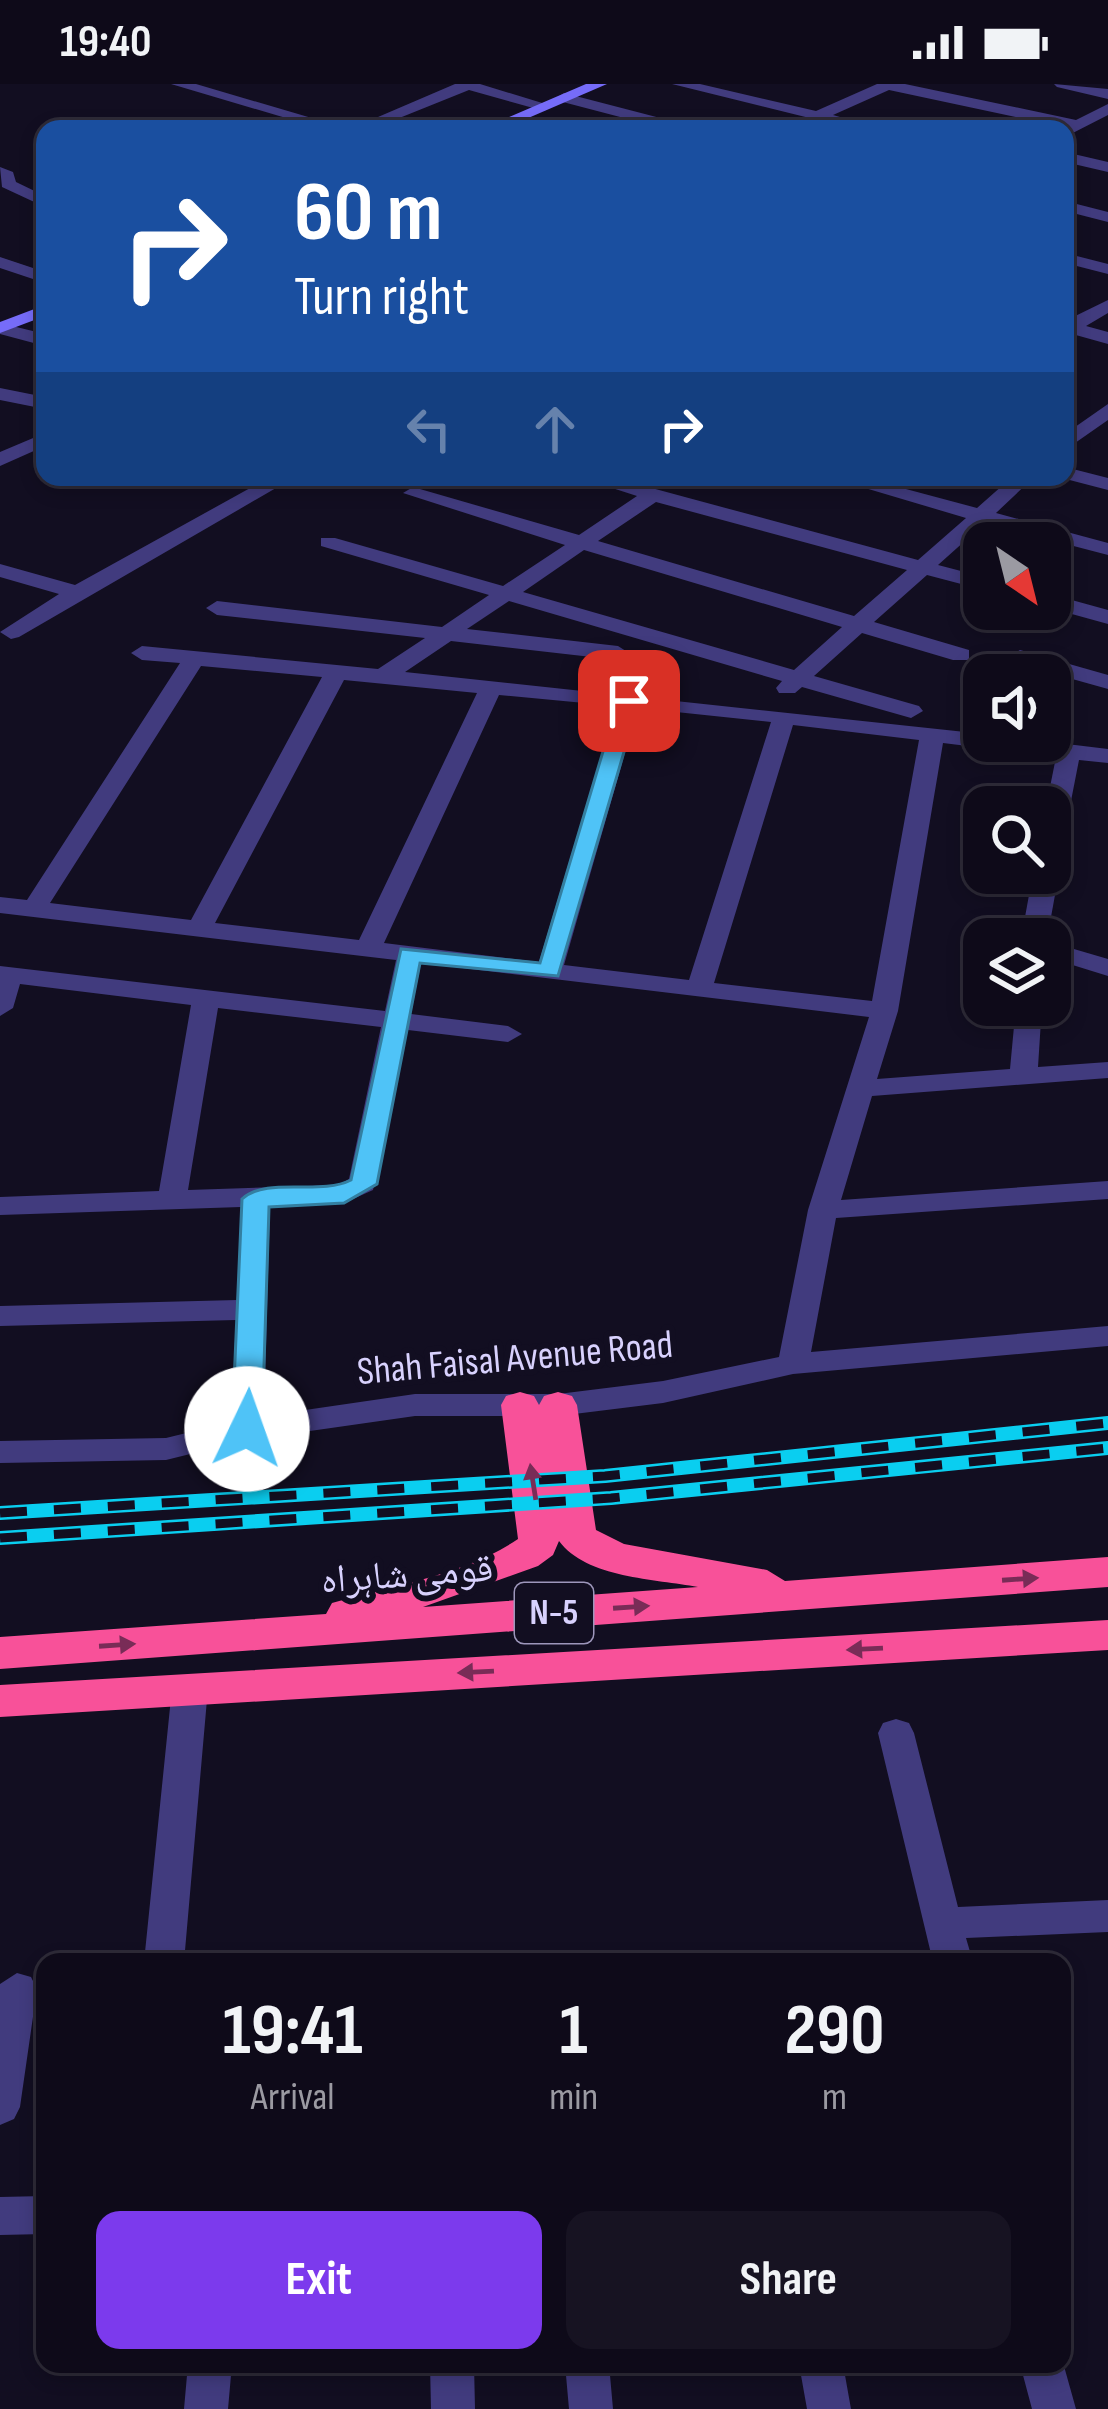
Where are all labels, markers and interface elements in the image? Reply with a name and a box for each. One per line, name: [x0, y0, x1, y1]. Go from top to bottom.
text: 19:40: [60, 15, 151, 70]
text: 60 m: [294, 163, 442, 264]
icon: right: [96, 168, 252, 324]
text: Turn right: [294, 265, 469, 330]
icon: left: [396, 396, 462, 462]
icon: ahead: [522, 396, 588, 462]
icon: right: [648, 396, 714, 462]
north arrow: [963, 522, 1071, 630]
map controls: [963, 522, 1071, 1026]
pin: [578, 650, 680, 752]
button: sound: [963, 654, 1071, 762]
icon: arrive: [596, 668, 662, 734]
button: search: [963, 786, 1071, 894]
button: layers: [963, 918, 1071, 1026]
street label: Shah Faisal Avenue Road: [355, 1322, 675, 1396]
position arrow: [184, 1366, 310, 1492]
one-way arrow: [523, 1463, 542, 1500]
street label: قومی شاہراہ: [319, 1546, 495, 1604]
one-way arrow: [1002, 1569, 1039, 1588]
road number: N-5: [515, 1583, 593, 1643]
one-way arrow: [613, 1598, 650, 1617]
one-way arrow: [99, 1635, 136, 1654]
one-way arrow: [845, 1640, 883, 1659]
one-way arrow: [457, 1662, 494, 1681]
text: 19:41: [222, 1988, 363, 2075]
text: 1: [560, 1988, 588, 2075]
text: 290: [785, 1988, 885, 2075]
text: Arrival: [251, 2074, 334, 2121]
text: min: [549, 2074, 598, 2121]
text: m: [822, 2074, 847, 2121]
button: Exit: [96, 2211, 542, 2349]
button: Share: [566, 2211, 1011, 2349]

